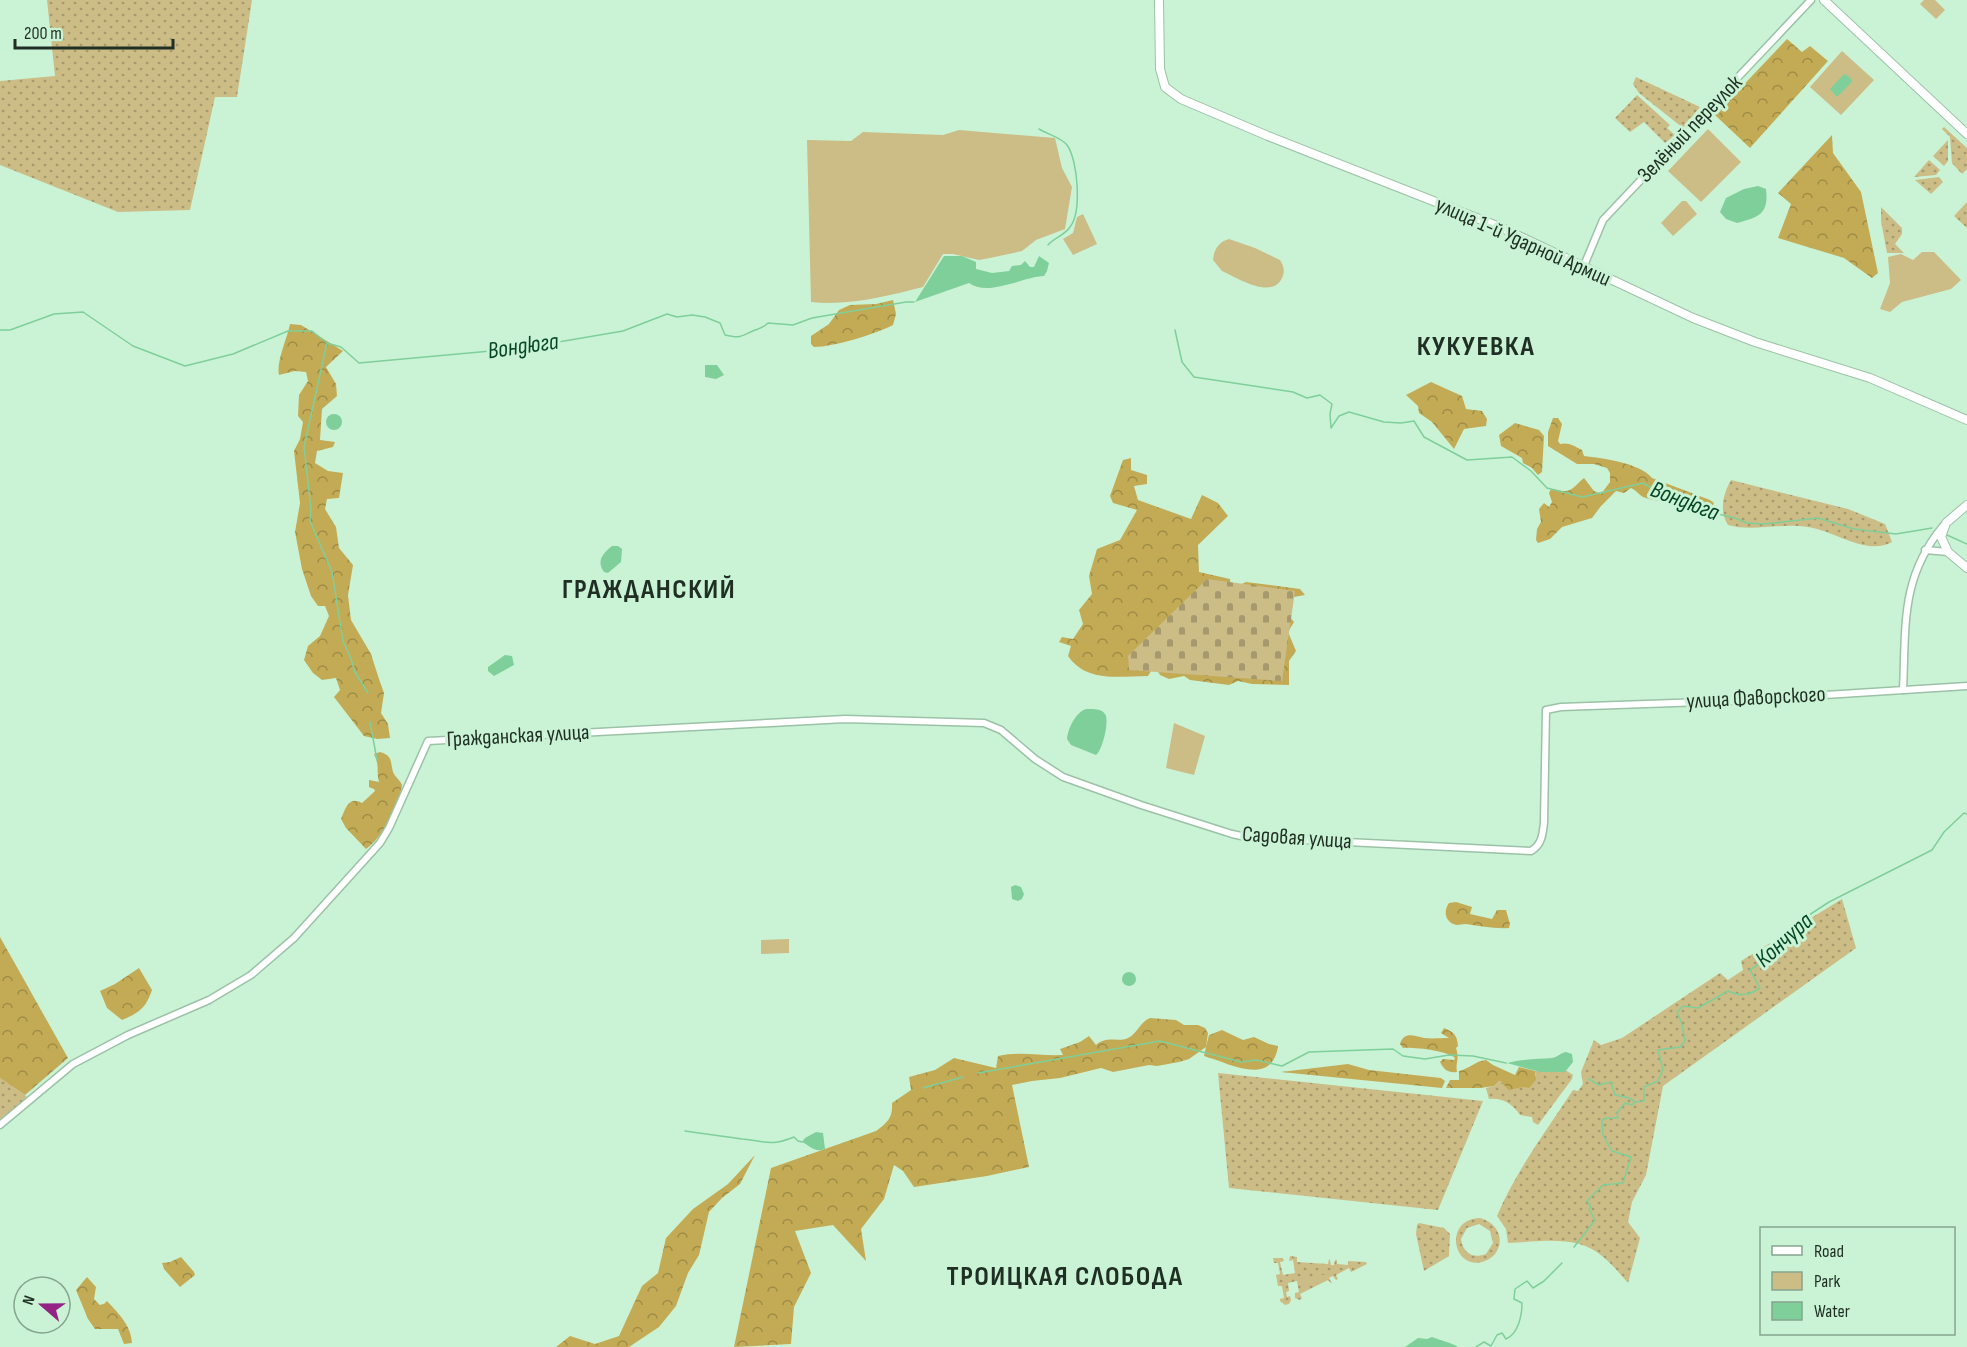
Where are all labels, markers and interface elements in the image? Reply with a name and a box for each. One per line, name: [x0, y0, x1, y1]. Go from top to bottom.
scale bar: [15, 12, 172, 50]
text: 200 m: [24, 23, 62, 44]
street label: Зелёный переулок: [1632, 69, 1749, 188]
street label: улица 1-й Ударной Армии: [1431, 191, 1615, 293]
water label: Вондюга: [486, 327, 561, 365]
district label: КУКУЕВКА: [1417, 330, 1535, 363]
water label: Вондюга: [1646, 475, 1724, 527]
district label: ГРАЖДАНСКИЙ: [562, 573, 736, 606]
street label: улица Фаворского: [1686, 681, 1826, 715]
street label: Гражданская улица: [446, 719, 590, 753]
street label: Садовая улица: [1241, 821, 1353, 855]
water label: Кончура: [1749, 906, 1819, 973]
legend: [1760, 1227, 1955, 1335]
text: Road: [1814, 1241, 1844, 1262]
district label: ТРОИЦКАЯ СЛОБОДА: [946, 1260, 1184, 1293]
text: Park: [1814, 1271, 1840, 1292]
north arrow: [12, 1275, 72, 1335]
text: N: [19, 1293, 40, 1308]
text: Water: [1814, 1301, 1850, 1322]

